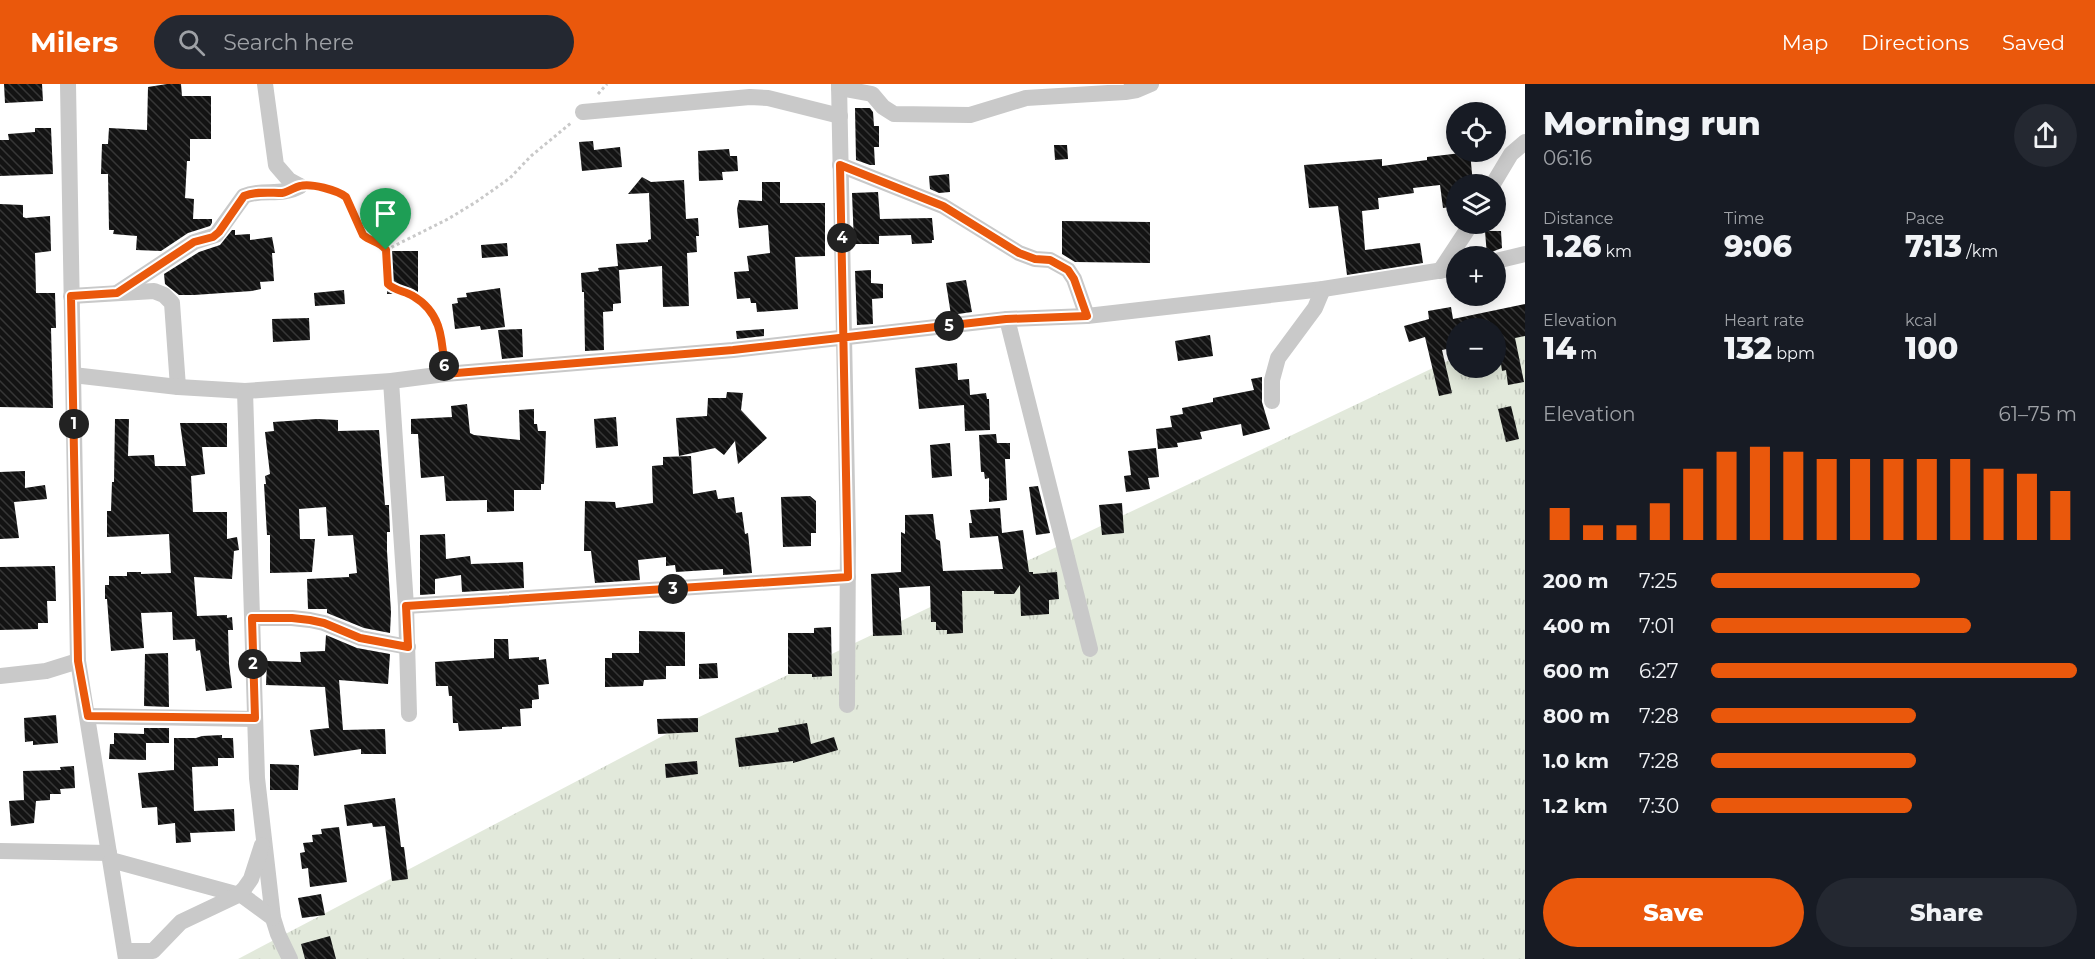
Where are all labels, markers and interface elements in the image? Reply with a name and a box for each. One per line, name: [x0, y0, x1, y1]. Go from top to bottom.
search box: [154, 15, 574, 69]
text: Milers: [30, 25, 118, 59]
icon: search: [175, 26, 208, 59]
text: Search here: [223, 29, 354, 56]
text: Map: [1782, 30, 1828, 55]
text: Directions: [1861, 30, 1969, 55]
text: Saved: [2002, 30, 2065, 55]
map controls: [1446, 102, 1506, 378]
button: locate: [1446, 102, 1506, 162]
text: Morning run: [1543, 103, 1761, 143]
button: share: [2014, 104, 2077, 167]
text: 06:16: [1543, 146, 1592, 170]
button: layers: [1446, 174, 1506, 234]
pin: [360, 188, 411, 250]
icon: arrive: [369, 197, 402, 230]
text: Distance: [1543, 209, 1613, 228]
text: Time: [1724, 209, 1764, 228]
text: Pace: [1905, 209, 1944, 228]
pin: 4: [827, 223, 857, 253]
text: 4: [836, 228, 848, 247]
text: 1.26: [1543, 228, 1601, 265]
text: 9:06: [1724, 228, 1792, 265]
text: 7:13: [1905, 228, 1962, 265]
text: km: [1601, 242, 1632, 261]
text: /km: [1962, 242, 1998, 261]
button: +: [1446, 246, 1506, 306]
pin: 5: [934, 311, 964, 341]
text: Elevation: [1543, 311, 1617, 330]
text: Heart rate: [1724, 311, 1804, 330]
text: kcal: [1905, 311, 1937, 330]
text: 5: [944, 316, 954, 335]
button: −: [1446, 318, 1506, 378]
text: 14: [1543, 330, 1576, 367]
text: 132: [1724, 330, 1772, 367]
text: 100: [1905, 330, 1958, 367]
text: m: [1576, 344, 1597, 363]
text: bpm: [1772, 344, 1815, 363]
pin: 6: [429, 351, 459, 381]
text: 6: [439, 356, 449, 375]
text: Elevation: [1543, 402, 1635, 426]
text: 61–75 m: [1999, 402, 2077, 426]
pin: 1: [59, 409, 89, 439]
text: 1: [71, 414, 77, 433]
text: 200 m: [1543, 569, 1609, 593]
text: 7:25: [1639, 569, 1677, 593]
pin: 3: [658, 574, 688, 604]
text: 3: [668, 579, 678, 598]
text: 400 m: [1543, 614, 1611, 638]
text: 7:01: [1639, 614, 1675, 638]
pin: 2: [238, 649, 268, 679]
text: 2: [248, 654, 258, 673]
text: 600 m: [1543, 659, 1610, 683]
text: 6:27: [1639, 659, 1679, 683]
text: 800 m: [1543, 704, 1610, 728]
text: 7:28: [1639, 704, 1679, 728]
text: 1.0 km: [1543, 749, 1609, 773]
text: 7:28: [1639, 749, 1679, 773]
text: 1.2 km: [1543, 794, 1608, 818]
text: 7:30: [1639, 794, 1679, 818]
button: Save: [1543, 878, 1804, 947]
button: Share: [1816, 878, 2077, 947]

